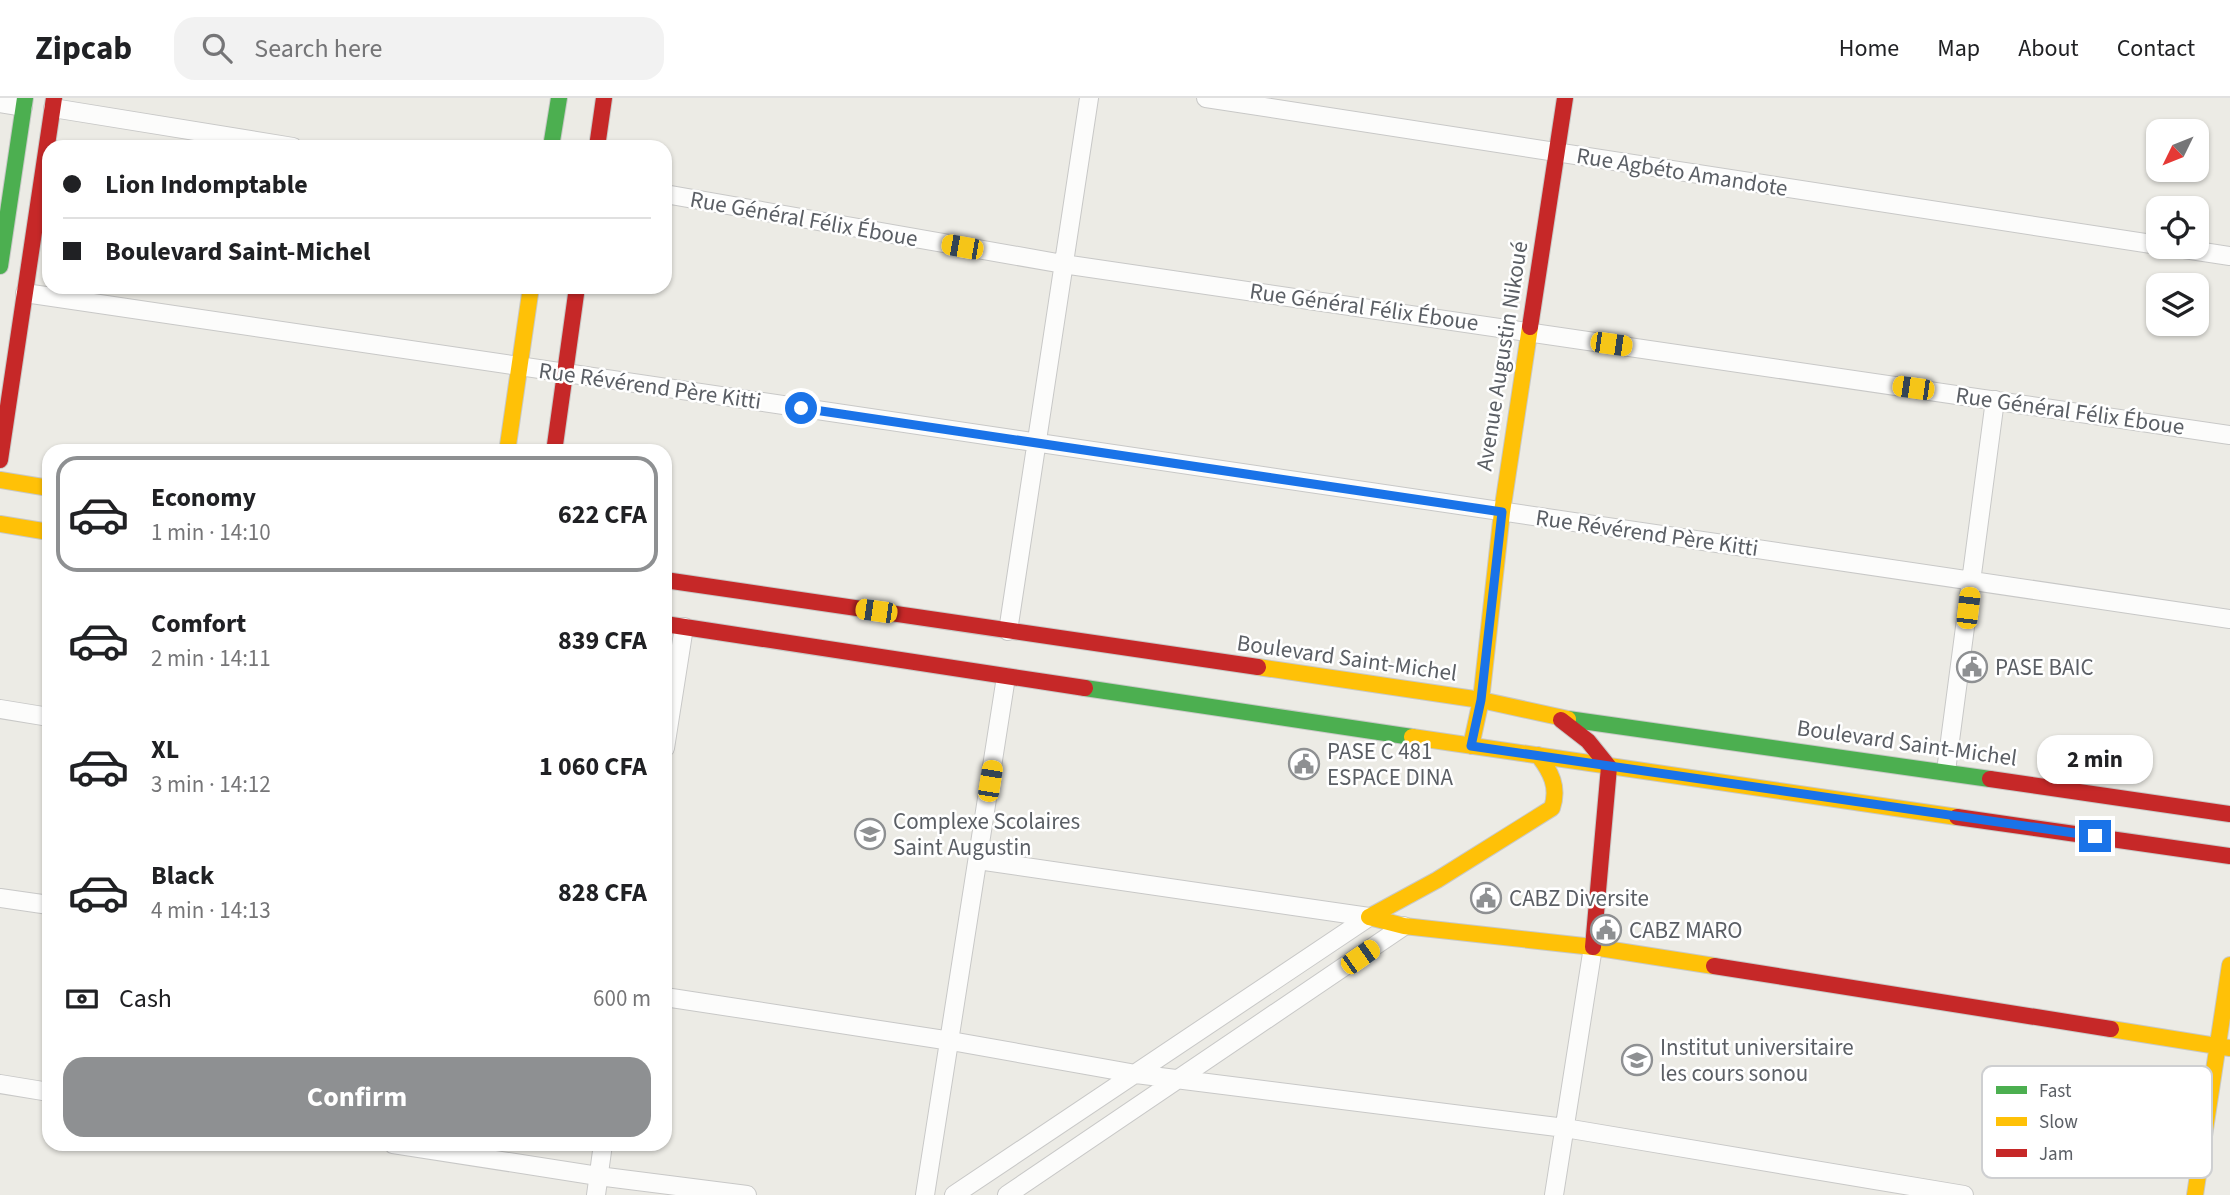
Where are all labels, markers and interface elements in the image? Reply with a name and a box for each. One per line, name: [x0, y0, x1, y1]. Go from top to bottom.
search box: [174, 17, 664, 80]
text: Zipcab: [35, 25, 132, 72]
icon: search: [198, 29, 236, 67]
text: Search here: [254, 30, 382, 67]
text: Home: [1839, 31, 1899, 66]
text: Map: [1937, 31, 1980, 66]
text: About: [2018, 31, 2079, 66]
text: Contact: [2117, 31, 2195, 66]
north arrow: [2146, 119, 2208, 182]
map controls: [2146, 119, 2209, 336]
street label: Rue Agbéto Amandote: [1574, 139, 1790, 205]
text: Lion Indomptable: [105, 166, 308, 203]
street label: Rue Général Félix Éboue: [688, 183, 920, 255]
button: locate: [2146, 196, 2209, 259]
text: Boulevard Saint-Michel: [105, 233, 370, 270]
car: [940, 233, 985, 261]
street label: Avenue Augustin Nikoué: [1468, 239, 1536, 473]
button: layers: [2146, 273, 2209, 336]
street label: Rue Général Félix Éboue: [1247, 275, 1481, 339]
car: [1589, 331, 1634, 357]
street label: Rue Révérend Père Kitti: [537, 354, 763, 418]
car: [1891, 375, 1936, 401]
street label: Rue Général Félix Éboue: [1953, 379, 2187, 443]
route start: [785, 392, 817, 424]
text: Economy: [151, 479, 256, 516]
icon: car: [67, 483, 130, 546]
text: 622 CFA: [558, 496, 647, 533]
street label: Rue Révérend Père Kitti: [1534, 501, 1760, 565]
text: 1 min · 14:10: [151, 516, 271, 549]
car: [1956, 586, 1981, 630]
car: [854, 598, 899, 624]
text: Comfort: [151, 605, 246, 642]
icon: car: [67, 609, 130, 672]
text: 839 CFA: [558, 622, 647, 659]
street label: Boulevard Saint-Michel: [1235, 626, 1459, 690]
text: 2 min · 14:11: [151, 642, 271, 675]
public building icon: PASE BAIC: [1955, 650, 1989, 684]
place label: PASE BAIC: [1995, 651, 2094, 684]
street label: Boulevard Saint-Michel: [1795, 711, 2019, 775]
text: XL: [151, 731, 179, 768]
callout: 2 min: [2037, 734, 2153, 784]
icon: car: [67, 735, 130, 798]
place label: PASE C 481 ESPACE DINA: [1327, 735, 1454, 794]
text: 2 min: [2067, 743, 2123, 776]
public building icon: PASE C 481 ESPACE DINA: [1287, 747, 1321, 781]
text: 1 060 CFA: [539, 748, 647, 785]
car: [977, 759, 1004, 803]
text: 3 min · 14:12: [151, 768, 271, 801]
place label: Complexe Scolaires Saint Augustin: [893, 805, 1080, 864]
school or university icon: Complexe Scolaires Saint Augustin: [853, 817, 887, 851]
route end: [2079, 820, 2111, 852]
text: Black: [151, 857, 214, 894]
icon: car: [67, 861, 130, 924]
text: 828 CFA: [558, 874, 647, 911]
public building icon: CABZ Diversite: [1469, 881, 1503, 915]
place label: CABZ Diversite: [1509, 882, 1649, 915]
text: 4 min · 14:13: [151, 894, 271, 927]
public building icon: CABZ MARO: [1589, 913, 1623, 947]
place label: CABZ MARO: [1629, 914, 1743, 947]
car: [1337, 936, 1384, 978]
icon: cash: [63, 980, 101, 1018]
text: Cash: [119, 980, 172, 1017]
text: 600 m: [593, 982, 651, 1015]
place label: Institut universitaire les cours sonou: [1660, 1031, 1854, 1090]
school or university icon: Institut universitaire les cours sonou: [1620, 1043, 1654, 1077]
button: Confirm: [63, 1057, 651, 1137]
legend: [1982, 1066, 2212, 1178]
text: Fast: [2039, 1078, 2072, 1105]
text: Slow: [2039, 1109, 2078, 1136]
text: Jam: [2039, 1141, 2073, 1168]

